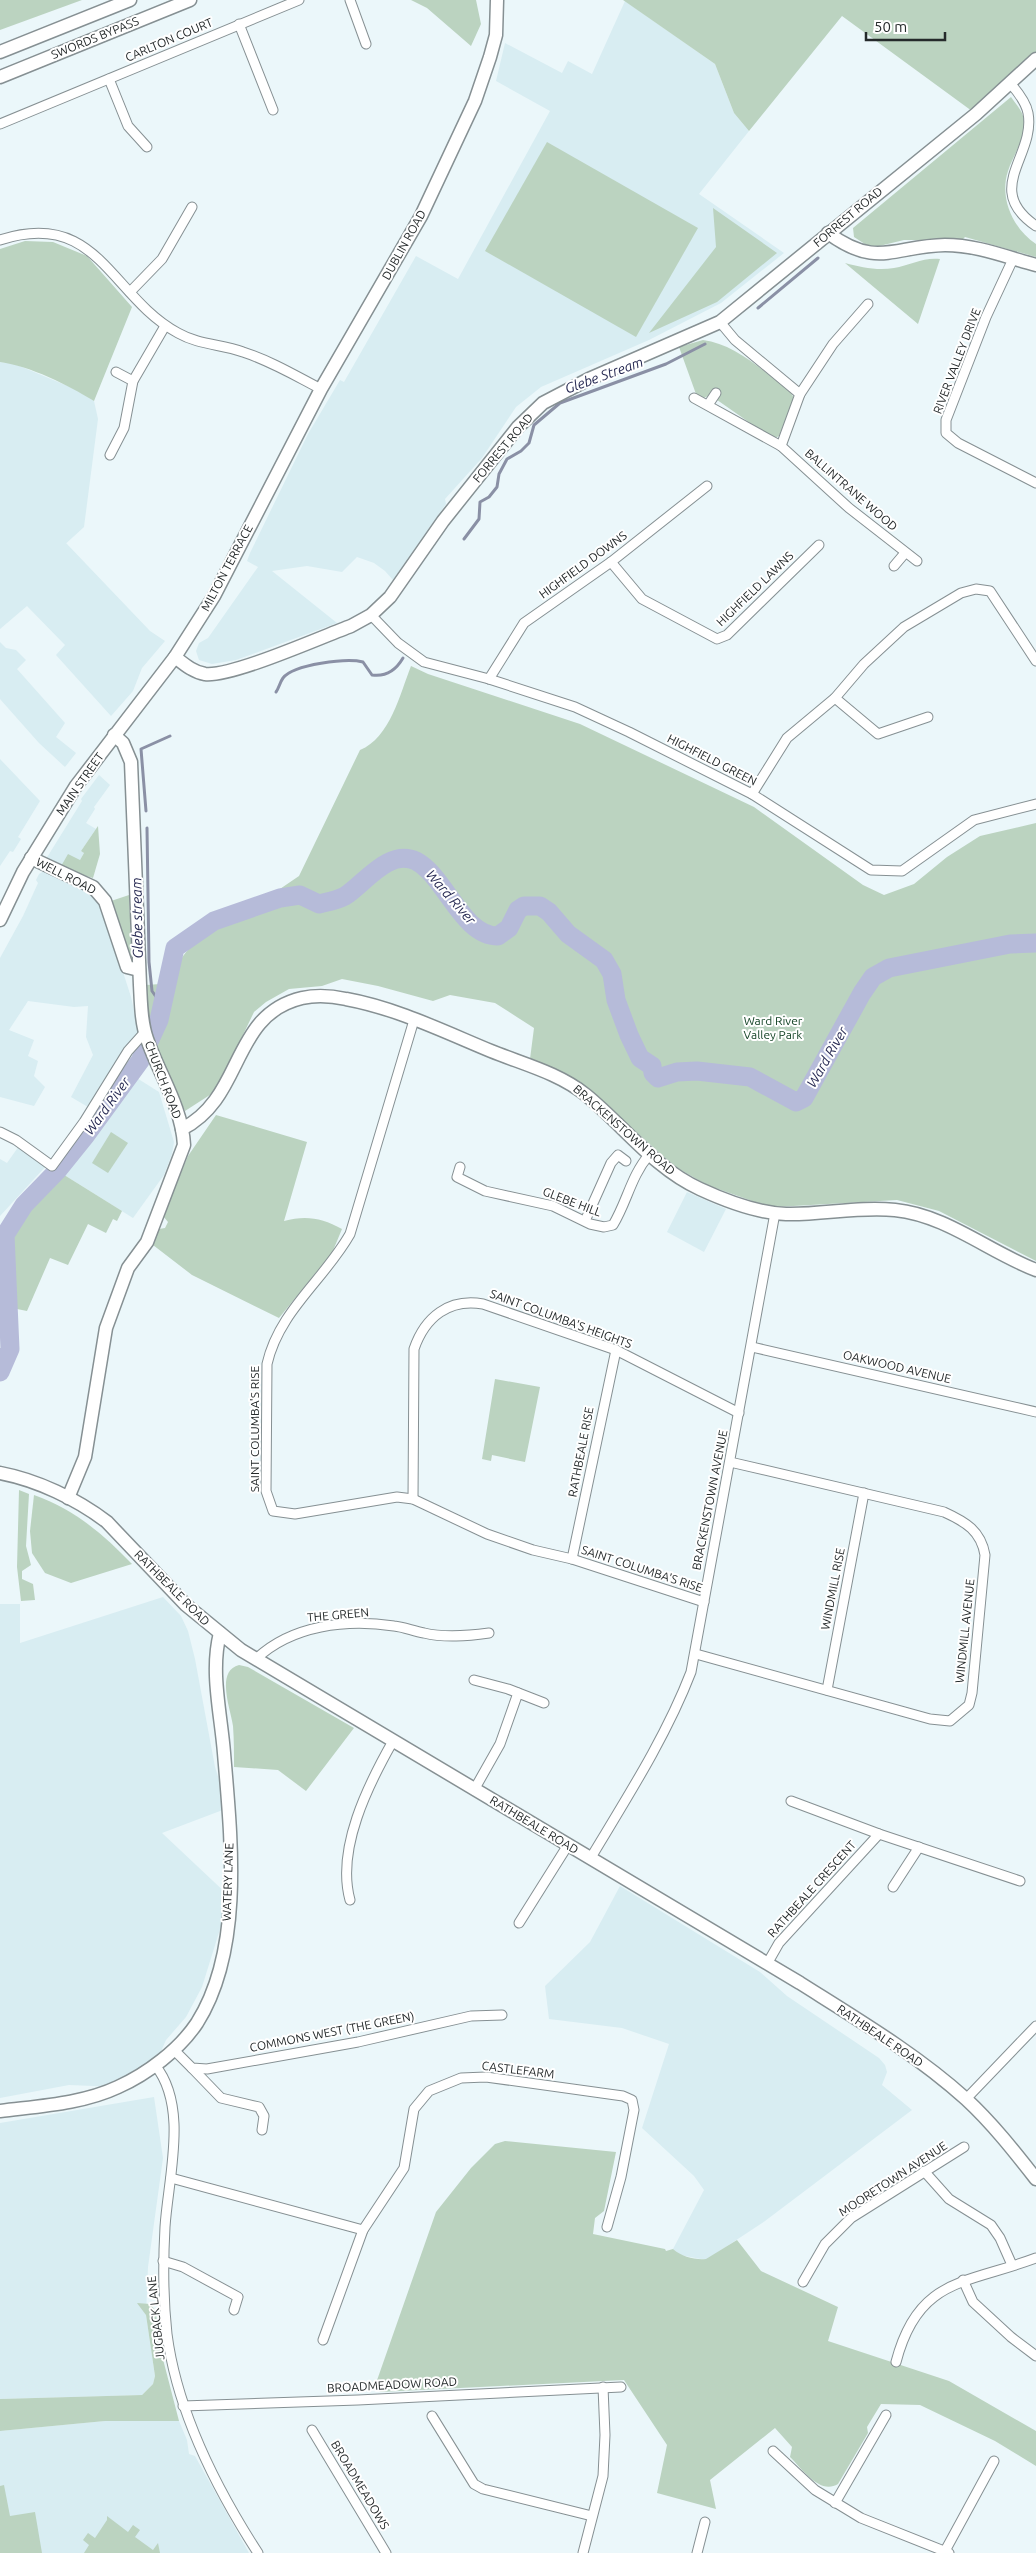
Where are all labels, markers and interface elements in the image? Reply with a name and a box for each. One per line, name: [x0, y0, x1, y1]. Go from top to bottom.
scale bar: [866, 10, 945, 42]
street label: SWORDS BYPASS: [49, 14, 140, 61]
street label: CARLTON COURT: [123, 15, 215, 64]
text: 50 m: [874, 18, 907, 35]
street label: FORREST ROAD: [811, 184, 885, 249]
street label: DUBLIN ROAD: [379, 208, 428, 282]
street label: RIVER VALLEY DRIVE: [930, 306, 983, 415]
water label: Glebe Stream: [563, 353, 645, 397]
street label: FORREST ROAD: [470, 411, 535, 485]
street label: BALLINTRANE WOOD: [803, 446, 900, 533]
street label: MILTON TERRACE: [198, 522, 255, 613]
street label: HIGHFIELD DOWNS: [536, 529, 629, 601]
street label: HIGHFIELD LAWNS: [714, 549, 796, 628]
street label: HIGHFIELD GREEN: [665, 731, 759, 788]
street label: MAIN STREET: [53, 750, 106, 817]
street label: WELL ROAD: [34, 855, 98, 896]
water label: Ward River: [423, 866, 480, 928]
water label: Glebe stream: [128, 877, 146, 959]
park label: Ward River Valley Park: [744, 1014, 803, 1041]
water label: Ward River: [803, 1023, 851, 1090]
street label: CHURCH ROAD: [143, 1039, 184, 1121]
water label: Ward River: [81, 1074, 134, 1138]
street label: BRACKENSTOWN ROAD: [571, 1082, 678, 1177]
street label: GLEBE HILL: [541, 1184, 603, 1219]
street label: SAINT COLUMBA'S HEIGHTS: [488, 1287, 634, 1350]
street label: OAKWOOD AVENUE: [842, 1348, 953, 1385]
street label: SAINT COLUMBA'S RISE: [248, 1365, 261, 1492]
street label: RATHBEALE RISE: [565, 1405, 596, 1498]
street label: BRACKENSTOWN AVENUE: [690, 1428, 730, 1571]
street label: SAINT COLUMBA'S RISE: [580, 1543, 705, 1594]
street label: RATHBEALE ROAD: [132, 1547, 213, 1628]
street label: WINDMILL RISE: [818, 1547, 847, 1631]
street label: WINDMILL AVENUE: [953, 1578, 976, 1684]
street label: THE GREEN: [307, 1605, 369, 1624]
street label: RATHBEALE ROAD: [488, 1793, 581, 1856]
street label: RATHBEALE CRESCENT: [765, 1838, 859, 1940]
street label: WATERY LANE: [220, 1842, 235, 1921]
street label: RATHBEALE ROAD: [835, 2002, 926, 2069]
street label: COMMONS WEST (THE GREEN): [248, 2009, 416, 2055]
street label: CASTLEFARM: [481, 2059, 555, 2080]
street label: MOORETOWN AVENUE: [836, 2139, 950, 2218]
street label: JUGBACK LANE: [145, 2275, 166, 2361]
street label: BROADMEADOW ROAD: [327, 2375, 457, 2394]
street label: BROADMEADOWS: [329, 2438, 392, 2531]

